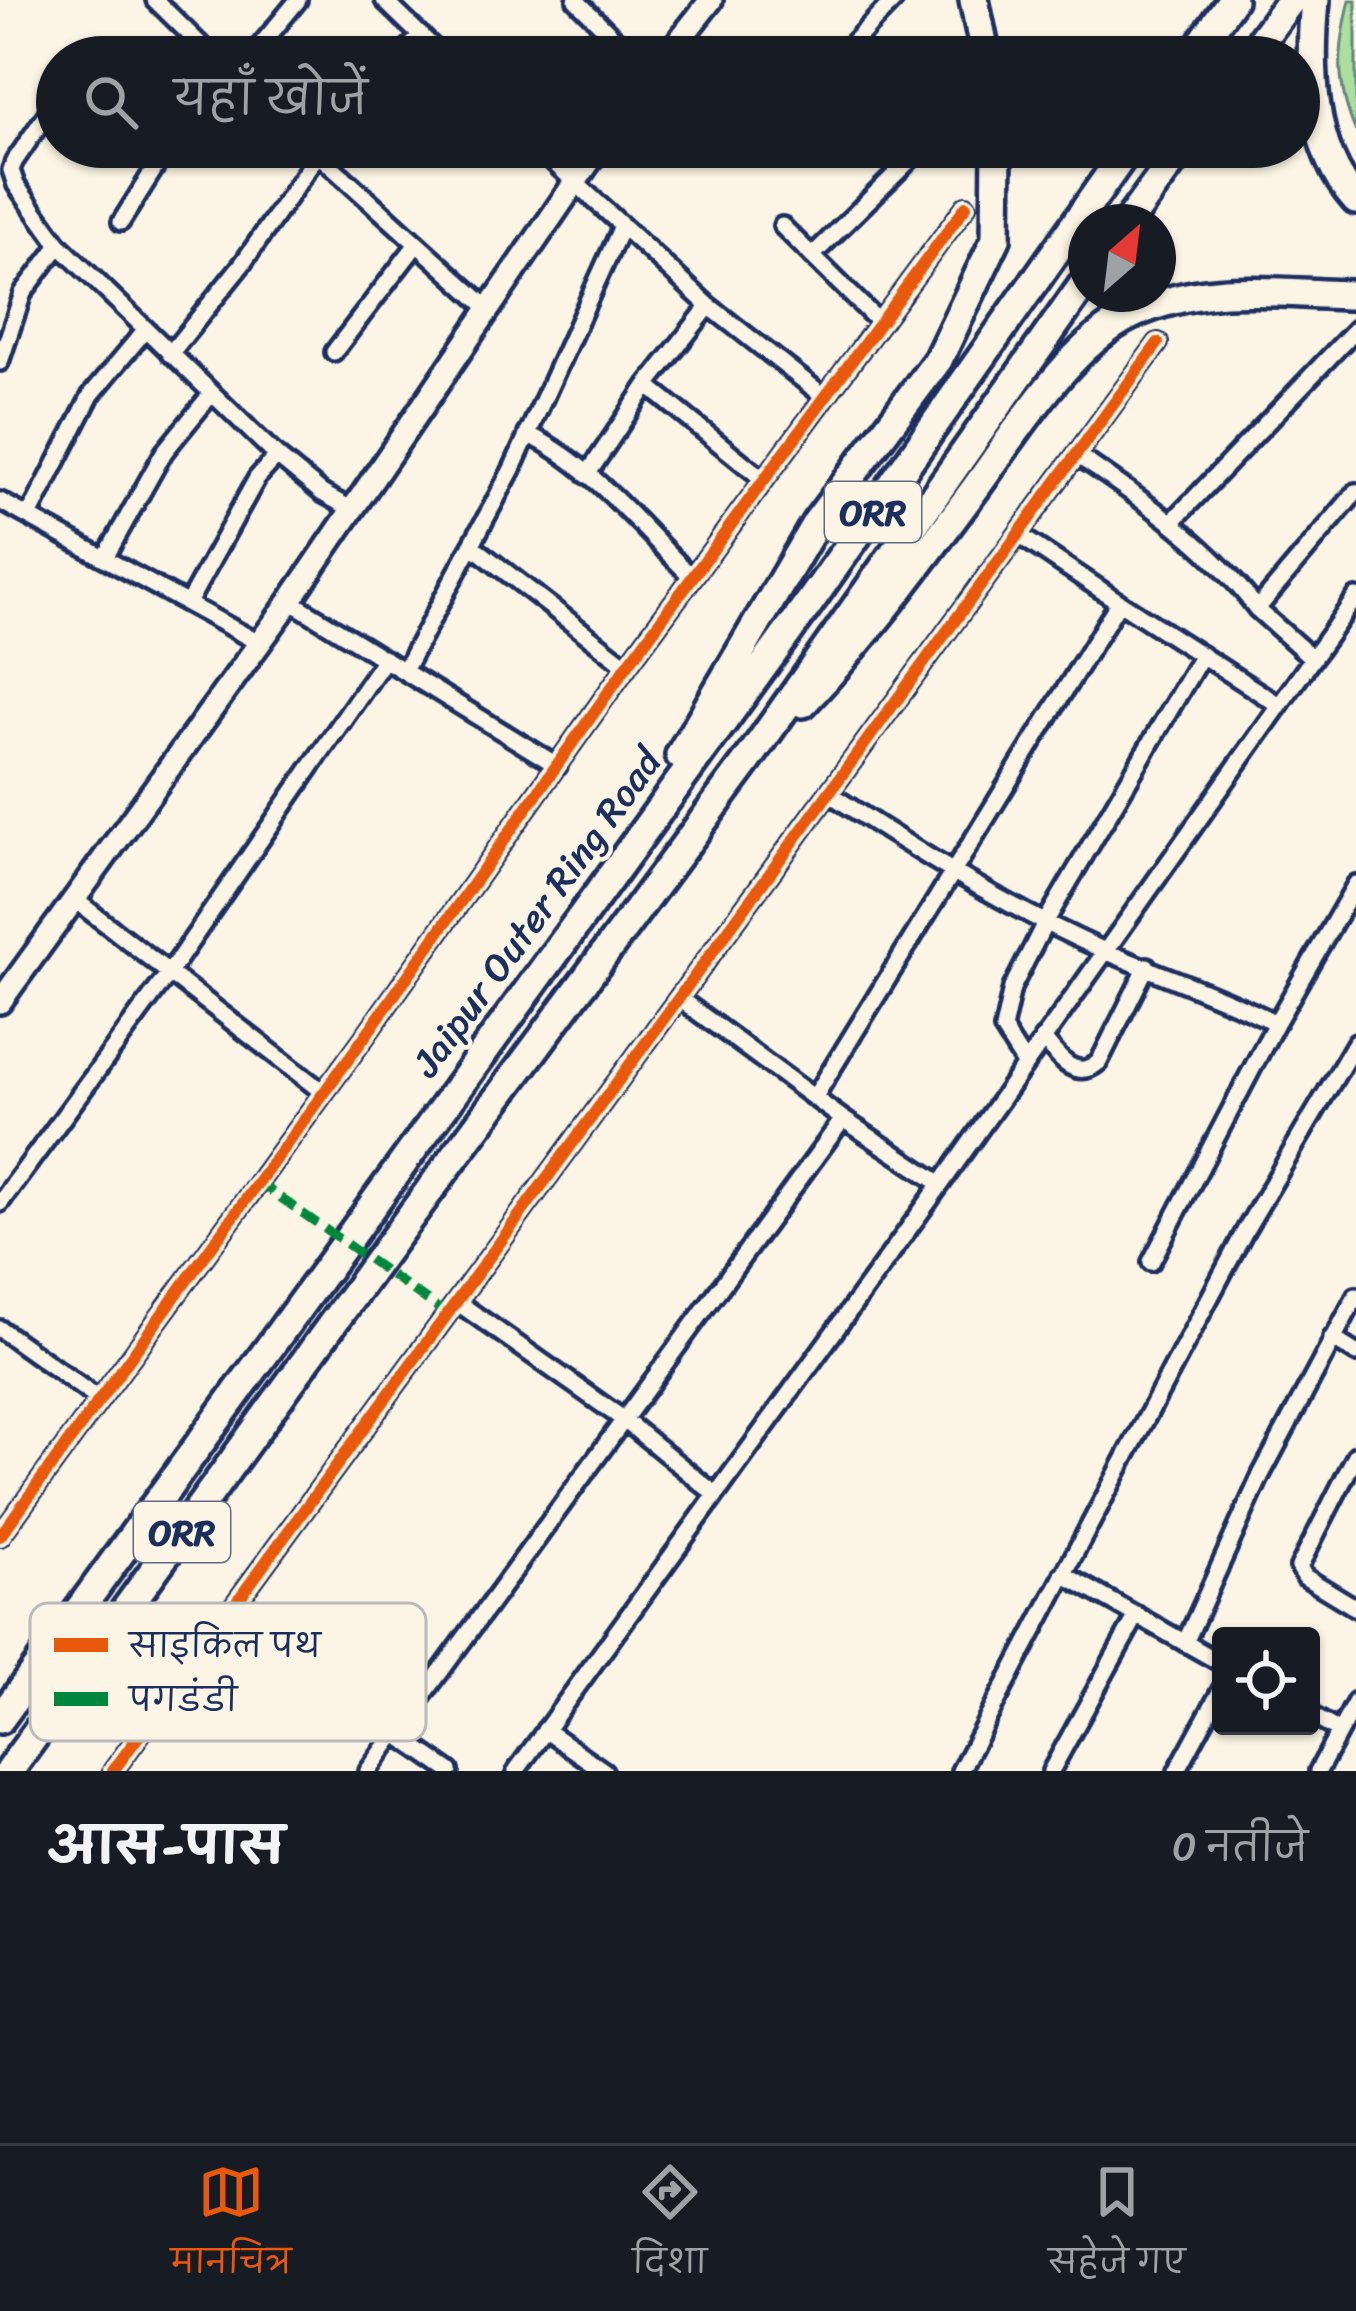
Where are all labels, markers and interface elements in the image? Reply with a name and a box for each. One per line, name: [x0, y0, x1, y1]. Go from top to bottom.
search box: [36, 36, 1320, 168]
text: यहाँ खोजें: [174, 59, 368, 139]
icon: search: [78, 69, 144, 135]
north arrow: [1068, 204, 1176, 312]
road number: ORR: [825, 482, 921, 542]
street label: Jaipur Outer Ring Road: [392, 731, 681, 1093]
road number: ORR: [134, 1502, 230, 1562]
legend: [30, 1603, 426, 1741]
text: साइकिल पथ: [127, 1617, 323, 1675]
map controls: [1212, 1627, 1320, 1735]
button: locate: [1212, 1627, 1320, 1735]
text: पगडंडी: [127, 1671, 239, 1729]
text: आस-पास: [48, 1801, 284, 1891]
text: 0 नतीजे: [1172, 1812, 1308, 1881]
tab: मानचित्र: [170, 2159, 292, 2298]
tab: दिशा: [633, 2159, 707, 2298]
tab: सहेजे गए: [1048, 2159, 1186, 2298]

